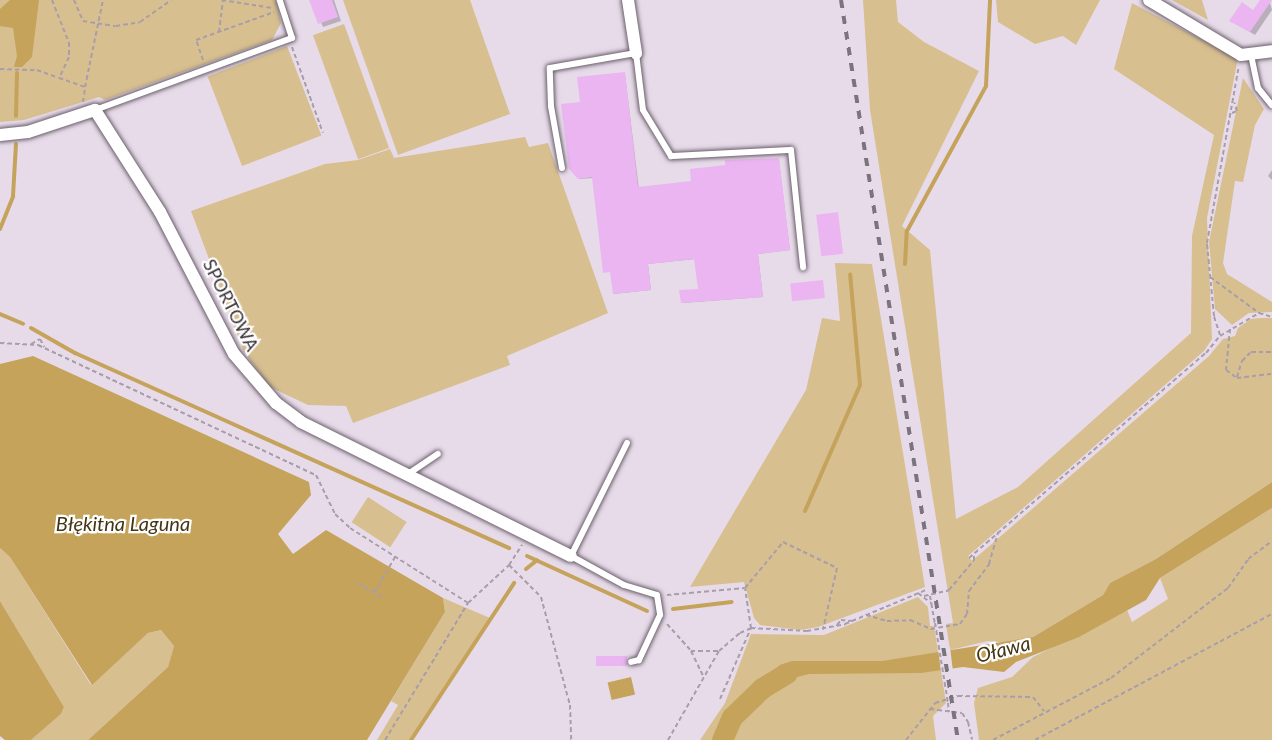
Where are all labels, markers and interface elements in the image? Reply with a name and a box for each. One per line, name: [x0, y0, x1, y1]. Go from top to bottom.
street label: SPORTOWA: [199, 255, 263, 355]
water label: Błękitna Laguna: [56, 511, 190, 535]
water label: Oława: [973, 631, 1033, 667]

